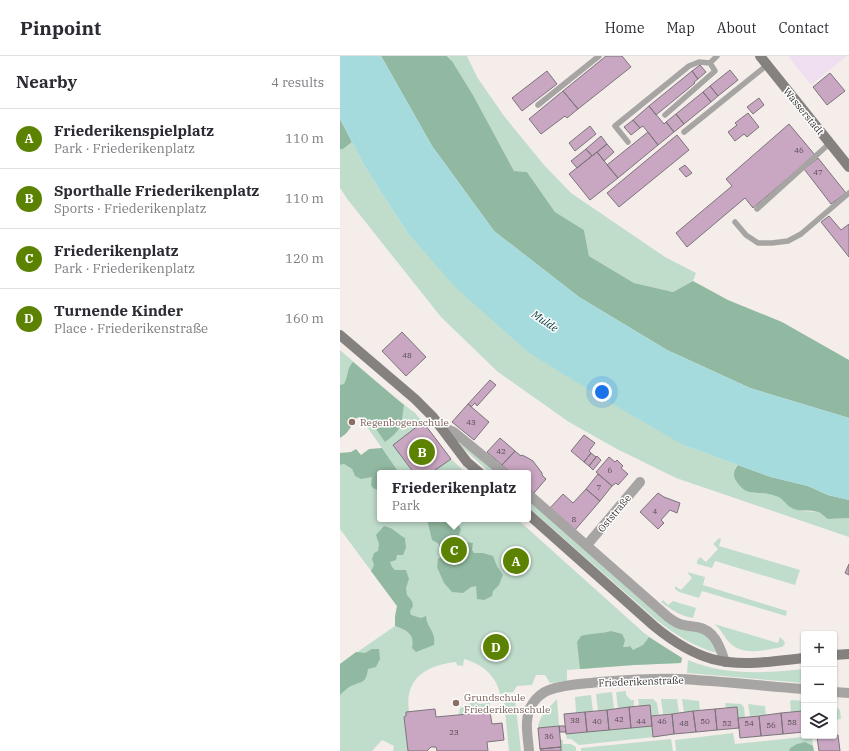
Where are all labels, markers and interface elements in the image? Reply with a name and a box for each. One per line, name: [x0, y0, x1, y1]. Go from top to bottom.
text: Pinpoint: [20, 16, 101, 40]
text: Home: [605, 19, 644, 37]
text: Map: [666, 19, 695, 37]
text: About: [717, 19, 756, 37]
text: Contact: [778, 19, 829, 37]
text: Nearby: [16, 71, 77, 93]
text: 4 results: [271, 74, 324, 91]
street label: Wasserstadt: [780, 85, 827, 138]
text: Friederikenspielplatz: [54, 121, 214, 140]
text: A: [24, 130, 34, 147]
text: 110 m: [285, 130, 324, 147]
text: Park · Friederikenplatz: [54, 140, 195, 157]
house number: 46: [794, 145, 804, 155]
house number: 47: [813, 167, 823, 177]
text: Sporthalle Friederikenplatz: [54, 181, 259, 200]
text: B: [24, 190, 34, 207]
text: 110 m: [285, 190, 324, 207]
text: Sports · Friederikenplatz: [54, 200, 206, 217]
text: Friederikenplatz: [54, 241, 178, 260]
text: C: [25, 250, 33, 267]
text: 120 m: [285, 250, 324, 267]
text: Park · Friederikenplatz: [54, 260, 195, 277]
text: Turnende Kinder: [54, 301, 183, 320]
water label: Mulde: [528, 307, 561, 335]
text: D: [24, 310, 34, 327]
text: 160 m: [285, 310, 324, 327]
text: Place · Friederikenstraße: [54, 320, 208, 337]
house number: 48: [402, 350, 412, 360]
your location: [592, 382, 612, 402]
place label: Regenbogenschule: [360, 416, 449, 429]
marker: Regenbogenschule: [347, 417, 357, 427]
house number: 43: [466, 417, 476, 427]
pin: B: [409, 437, 435, 467]
house number: 42: [496, 446, 506, 456]
house number: 6: [608, 465, 613, 475]
popup: [377, 470, 531, 522]
text: Friederikenplatz: [392, 478, 516, 497]
house number: 7: [597, 482, 602, 492]
street label: Oststraße: [595, 492, 634, 535]
text: Park: [392, 497, 420, 514]
house number: 4: [653, 506, 658, 516]
house number: 8: [572, 514, 577, 524]
pin: C: [441, 535, 467, 565]
pin: A: [503, 546, 529, 576]
map controls: [801, 631, 837, 739]
button: +: [801, 631, 837, 667]
pin: D: [483, 632, 509, 662]
button: −: [801, 667, 837, 703]
street label: Friederikenstraße: [598, 674, 684, 689]
place label: Grundschule Friederikenschule: [464, 691, 550, 716]
marker: Grundschule Friederikenschule: [451, 698, 461, 708]
button: layers: [801, 703, 837, 739]
house number: 42: [614, 714, 624, 724]
house number: 38: [570, 715, 580, 725]
house number: 40: [592, 716, 602, 726]
house number: 44: [636, 716, 646, 726]
house number: 46: [657, 716, 667, 726]
house number: 50: [700, 716, 710, 726]
house number: 58: [787, 717, 797, 727]
house number: 48: [679, 718, 689, 728]
house number: 52: [722, 718, 732, 728]
house number: 54: [744, 718, 754, 728]
house number: 56: [766, 720, 776, 730]
house number: 23: [449, 727, 459, 737]
house number: 36: [544, 731, 554, 741]

